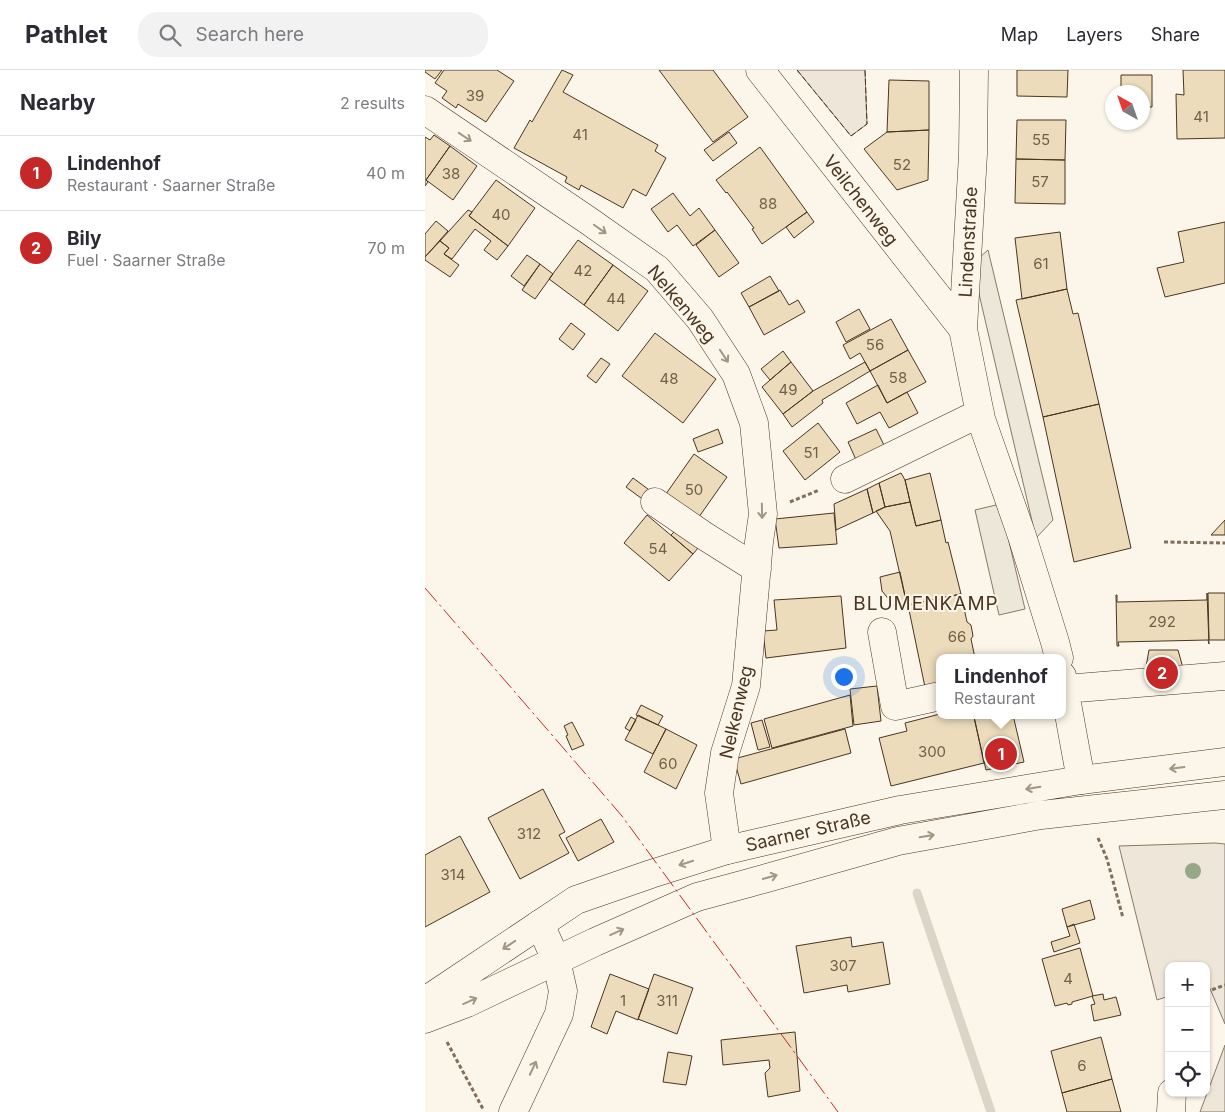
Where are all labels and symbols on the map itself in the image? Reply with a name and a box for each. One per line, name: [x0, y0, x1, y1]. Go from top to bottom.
north arrow: [1105, 85, 1150, 130]
house number: 39: [466, 86, 484, 105]
house number: 41: [1193, 107, 1209, 126]
house number: 41: [572, 125, 588, 144]
house number: 55: [1032, 130, 1050, 149]
one-way arrow: [458, 133, 472, 143]
street label: Veilchenweg: [819, 151, 903, 249]
house number: 52: [893, 155, 911, 174]
house number: 38: [442, 164, 460, 183]
house number: 57: [1031, 172, 1049, 191]
street label: Lindenstraße: [955, 186, 981, 298]
house number: 88: [759, 194, 777, 213]
house number: 40: [491, 205, 511, 224]
one-way arrow: [593, 224, 607, 234]
house number: 61: [1033, 254, 1049, 273]
house number: 42: [574, 261, 592, 280]
street label: Nelkenweg: [643, 261, 721, 347]
house number: 44: [606, 289, 626, 308]
house number: 56: [866, 335, 884, 354]
one-way arrow: [719, 349, 729, 363]
house number: 58: [889, 368, 907, 387]
house number: 48: [660, 369, 678, 388]
house number: 49: [779, 380, 798, 399]
house number: 51: [803, 443, 819, 462]
house number: 50: [685, 480, 703, 499]
one-way arrow: [757, 503, 767, 519]
house number: 54: [649, 539, 667, 558]
district label: BLUMENKAMP: [853, 592, 999, 615]
house number: 292: [1148, 612, 1176, 631]
house number: 66: [948, 627, 966, 646]
pin: 2: [1146, 654, 1178, 692]
street label: Nelkenweg: [715, 663, 757, 761]
your location: [831, 664, 857, 690]
pin: 1: [985, 735, 1017, 773]
house number: 300: [918, 742, 946, 761]
house number: 60: [659, 754, 677, 773]
one-way arrow: [1169, 763, 1185, 773]
one-way arrow: [1025, 783, 1041, 793]
street label: Saarner Straße: [743, 806, 873, 856]
house number: 312: [517, 824, 541, 843]
one-way arrow: [918, 830, 934, 840]
one-way arrow: [679, 858, 695, 868]
house number: 314: [440, 865, 466, 884]
one-way arrow: [761, 871, 777, 881]
one-way arrow: [609, 927, 624, 937]
one-way arrow: [502, 940, 516, 950]
house number: 307: [830, 956, 856, 975]
house number: 4: [1063, 969, 1073, 988]
house number: 1: [620, 991, 626, 1010]
house number: 311: [656, 991, 678, 1010]
one-way arrow: [462, 996, 477, 1006]
house number: 6: [1077, 1056, 1087, 1075]
one-way arrow: [529, 1061, 539, 1076]

